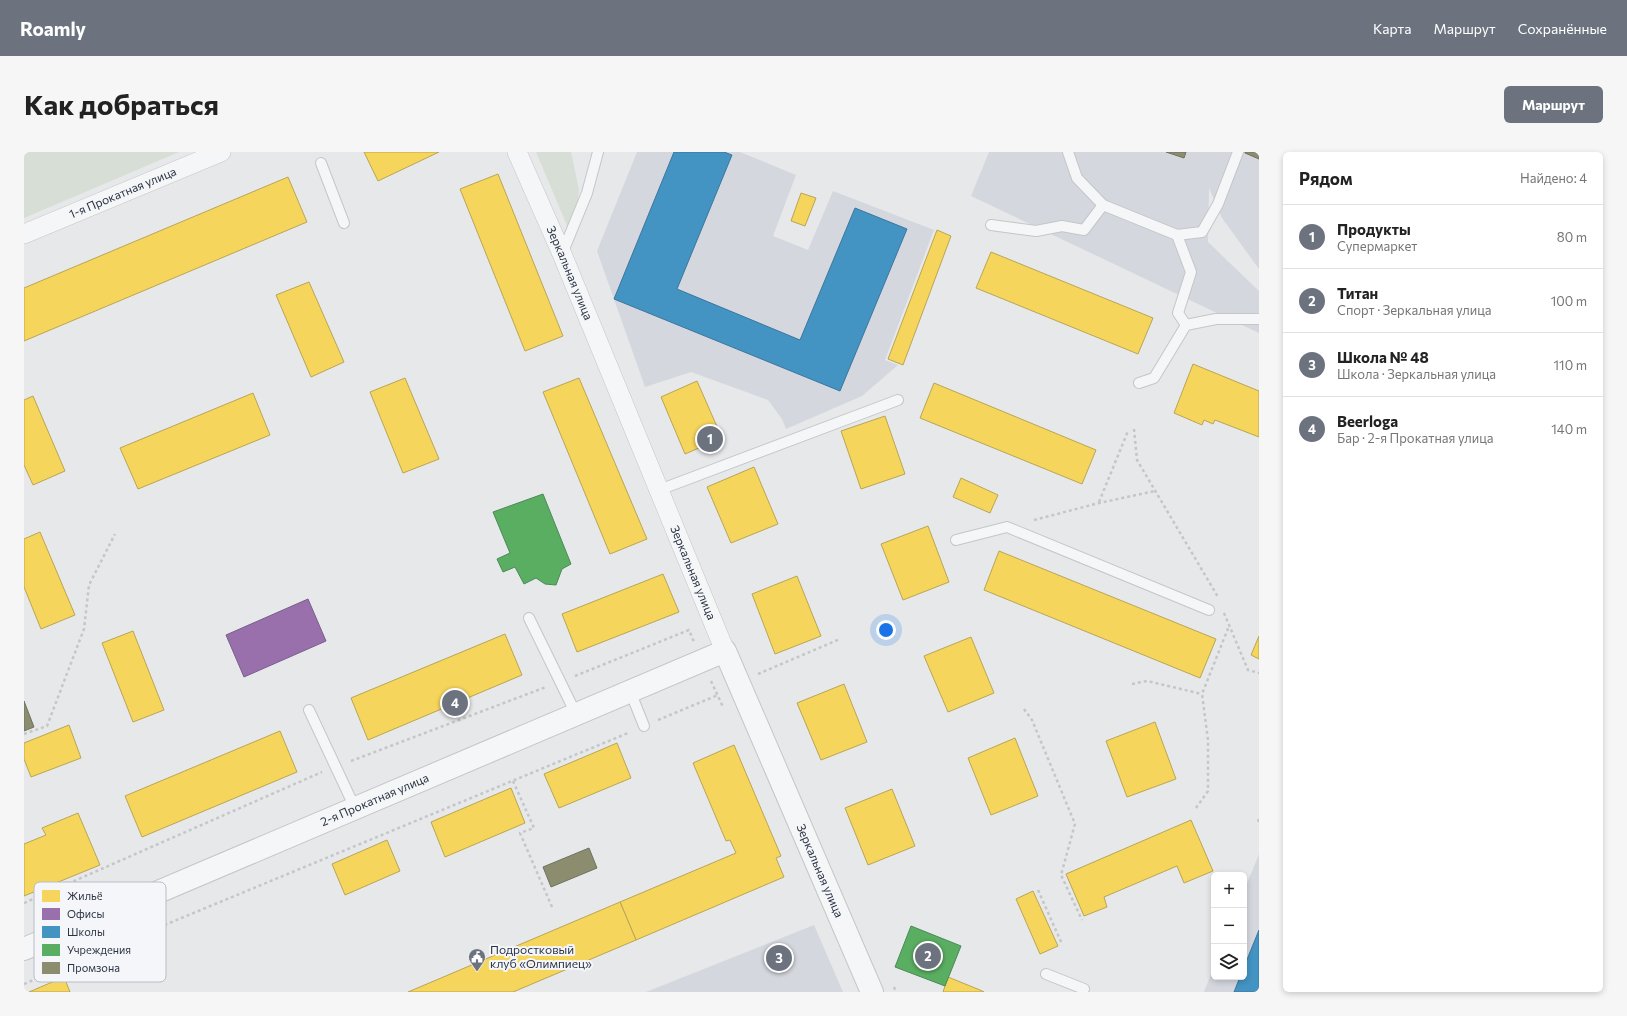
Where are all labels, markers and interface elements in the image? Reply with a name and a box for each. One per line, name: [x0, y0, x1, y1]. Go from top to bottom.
text: Roamly: [20, 17, 86, 40]
text: Карта: [1373, 20, 1411, 37]
text: Маршрут: [1433, 20, 1496, 37]
text: Сохранённые: [1518, 20, 1607, 37]
button: Маршрут: [1504, 86, 1603, 123]
text: Как добраться: [24, 87, 219, 121]
street label: 1-я Прокатная улица: [67, 163, 178, 220]
text: Рядом: [1299, 168, 1353, 189]
text: Найдено: 4: [1520, 170, 1587, 186]
text: Продукты: [1337, 220, 1411, 238]
street label: Зеркальная улица: [544, 224, 596, 322]
text: 1: [1309, 229, 1315, 245]
text: 80 m: [1557, 229, 1587, 245]
text: Супермаркет: [1337, 238, 1417, 254]
text: Титан: [1337, 284, 1378, 302]
text: 2: [1308, 293, 1316, 309]
text: 100 m: [1551, 293, 1587, 309]
text: Спорт · Зеркальная улица: [1337, 302, 1492, 318]
text: Школа № 48: [1337, 348, 1429, 366]
text: 3: [1308, 357, 1316, 373]
text: 110 m: [1554, 357, 1587, 373]
text: Школа · Зеркальная улица: [1337, 366, 1496, 382]
text: Beerloga: [1337, 412, 1398, 430]
text: 4: [1308, 421, 1316, 437]
text: 140 m: [1551, 421, 1587, 437]
pin: 1: [697, 424, 723, 454]
text: Бар · 2-я Прокатная улица: [1337, 430, 1493, 446]
street label: Зеркальная улица: [668, 523, 719, 621]
your location: [876, 620, 896, 640]
pin: 4: [442, 688, 468, 718]
street label: 2-я Прокатная улица: [318, 770, 431, 828]
street label: Зеркальная улица: [794, 821, 847, 919]
map controls: [1211, 872, 1247, 980]
button: +: [1211, 872, 1247, 908]
legend: [34, 882, 166, 982]
text: Жильё: [67, 889, 103, 902]
text: Офисы: [67, 907, 104, 920]
button: −: [1211, 908, 1247, 944]
text: Школы: [67, 925, 105, 938]
pin: 2: [915, 941, 941, 971]
place label: Подростковый клуб «Олимпиец»: [490, 942, 592, 970]
text: Учреждения: [67, 943, 131, 956]
pin: 3: [766, 943, 792, 973]
button: layers: [1211, 944, 1247, 980]
public building icon: Подростковый клуб «Олимпиец»: [467, 947, 487, 972]
text: Промзона: [67, 961, 120, 974]

